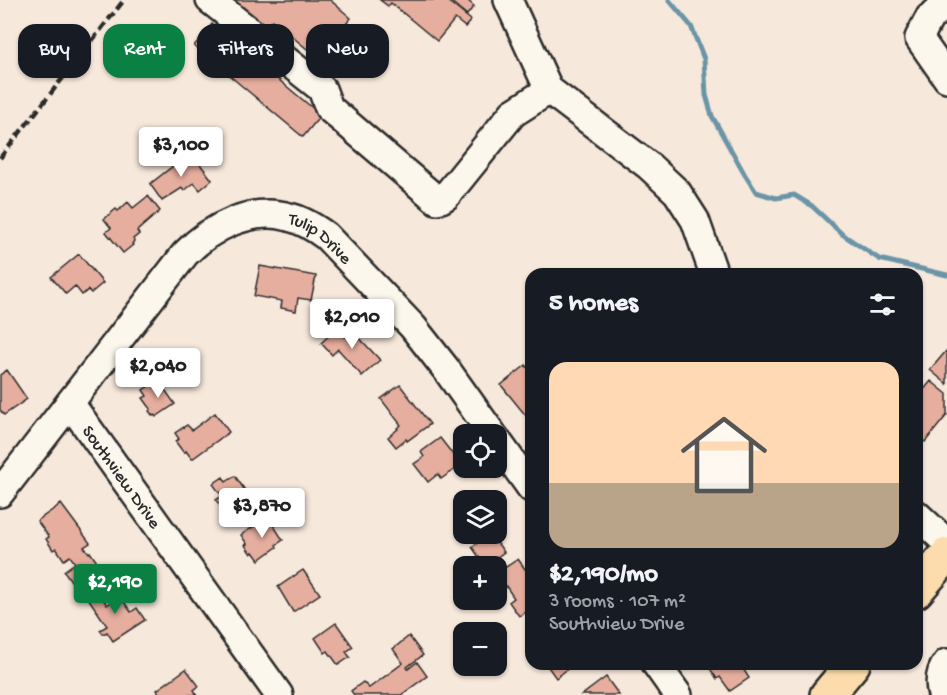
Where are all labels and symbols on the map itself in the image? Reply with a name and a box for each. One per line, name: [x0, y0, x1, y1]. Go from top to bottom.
pin: $3,100: [132, 127, 230, 178]
street label: Tulip Drive: [285, 209, 356, 270]
pin: $2,010: [303, 299, 401, 350]
pin: $2,040: [109, 348, 207, 399]
street label: Southview Drive: [76, 422, 165, 534]
pin: $3,870: [213, 488, 311, 539]
pin: $2,190: [66, 564, 164, 615]

